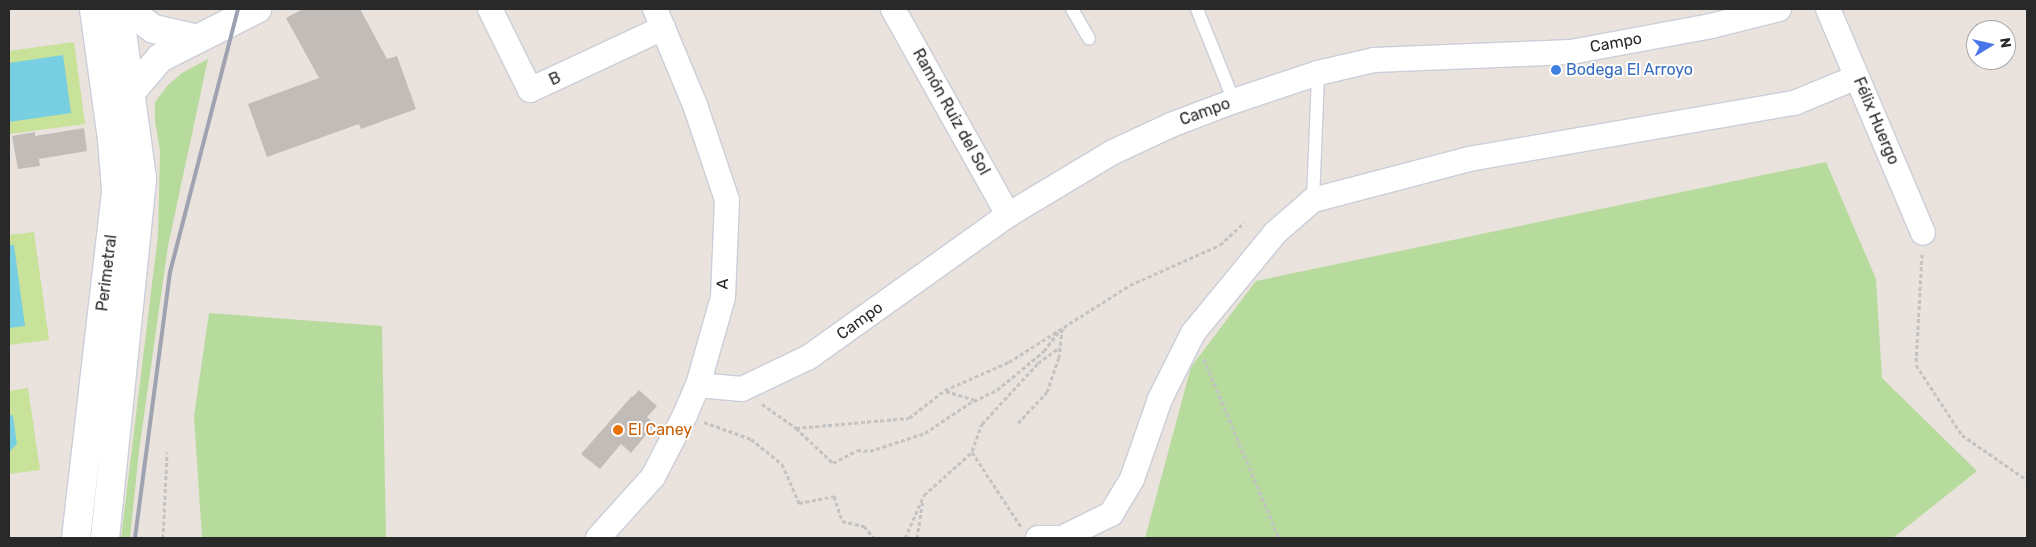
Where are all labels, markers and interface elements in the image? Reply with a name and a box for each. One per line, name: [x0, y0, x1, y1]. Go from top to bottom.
north arrow: [1966, 20, 2016, 70]
street label: Campo: [1589, 29, 1643, 57]
text: N: [1996, 36, 2015, 49]
street label: Ramón Ruiz del Sol: [908, 45, 994, 179]
place label: Bodega El Arroyo: [1566, 60, 1693, 80]
marker: Bodega El Arroyo: [1550, 64, 1562, 76]
street label: B: [546, 68, 564, 90]
street label: Félix Huergo: [1849, 74, 1903, 168]
street label: Campo: [1177, 94, 1233, 130]
street label: Perimetral: [93, 234, 121, 312]
street label: A: [713, 278, 733, 290]
street label: Campo: [833, 298, 887, 344]
place label: El Caney: [628, 420, 692, 440]
marker: El Caney: [612, 424, 624, 436]

